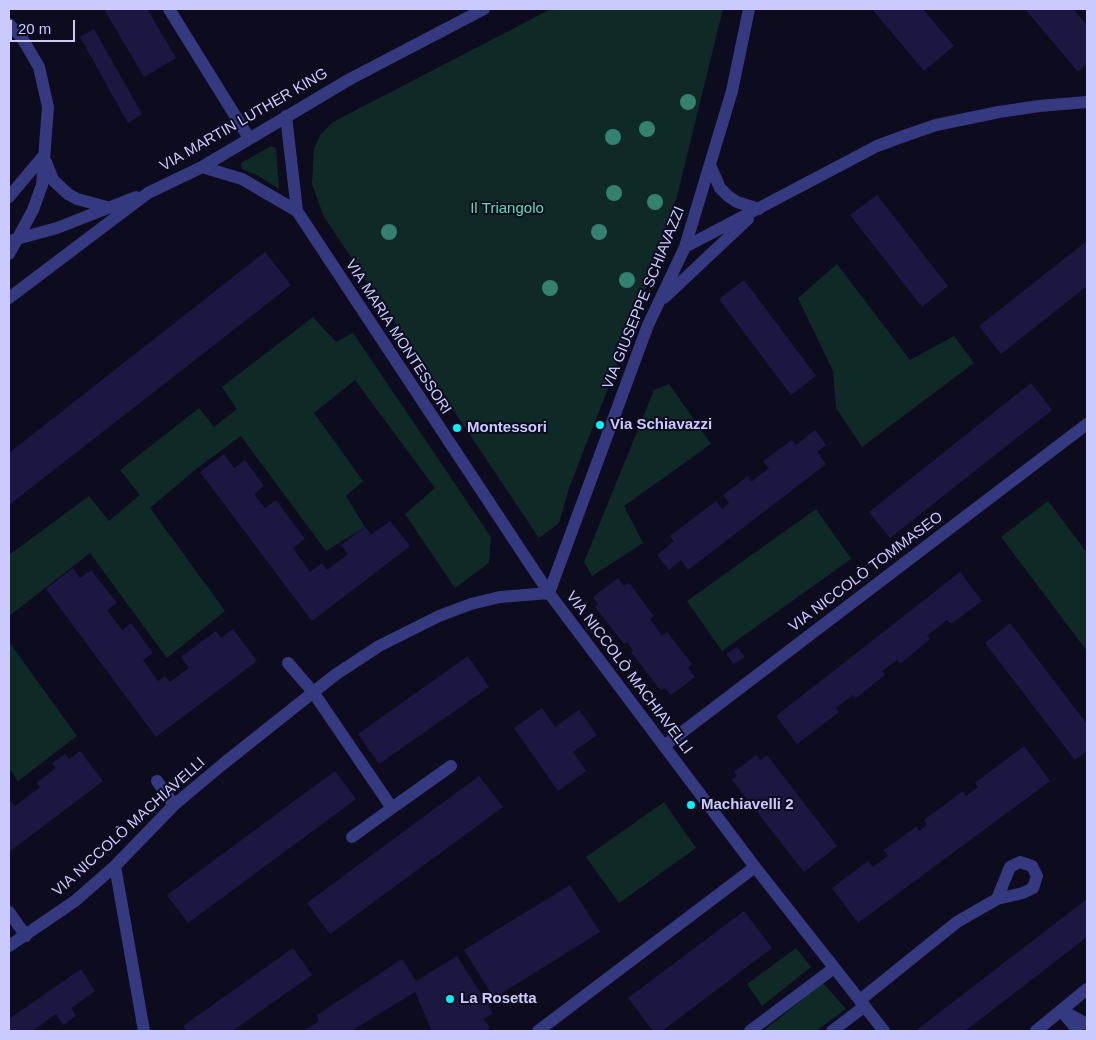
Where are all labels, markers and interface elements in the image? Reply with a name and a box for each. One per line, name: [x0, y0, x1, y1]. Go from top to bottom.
scale bar: [12, 10, 78, 42]
text: 20 m: [18, 20, 51, 37]
street label: VIA MARTIN LUTHER KING: [157, 65, 331, 175]
park label: Il Triangolo: [470, 200, 544, 218]
street label: VIA GIUSEPPE SCHIAVAZZI: [599, 204, 689, 392]
street label: VIA MARIA MONTESSORI: [341, 256, 455, 418]
place label: Via Schiavazzi: [610, 416, 712, 434]
place label: Montessori: [467, 419, 547, 437]
marker: Via Schiavazzi: [594, 419, 606, 431]
marker: Montessori: [451, 422, 463, 434]
street label: VIA NICCOLÒ TOMMASEO: [785, 508, 947, 636]
street label: VIA NICCOLÒ MACHIAVELLI: [562, 588, 696, 758]
street label: VIA NICCOLÒ MACHIAVELLI: [49, 754, 209, 900]
place label: Machiavelli 2: [701, 796, 794, 814]
marker: Machiavelli 2: [685, 799, 697, 811]
place label: La Rosetta: [460, 990, 537, 1008]
marker: La Rosetta: [444, 993, 456, 1005]

